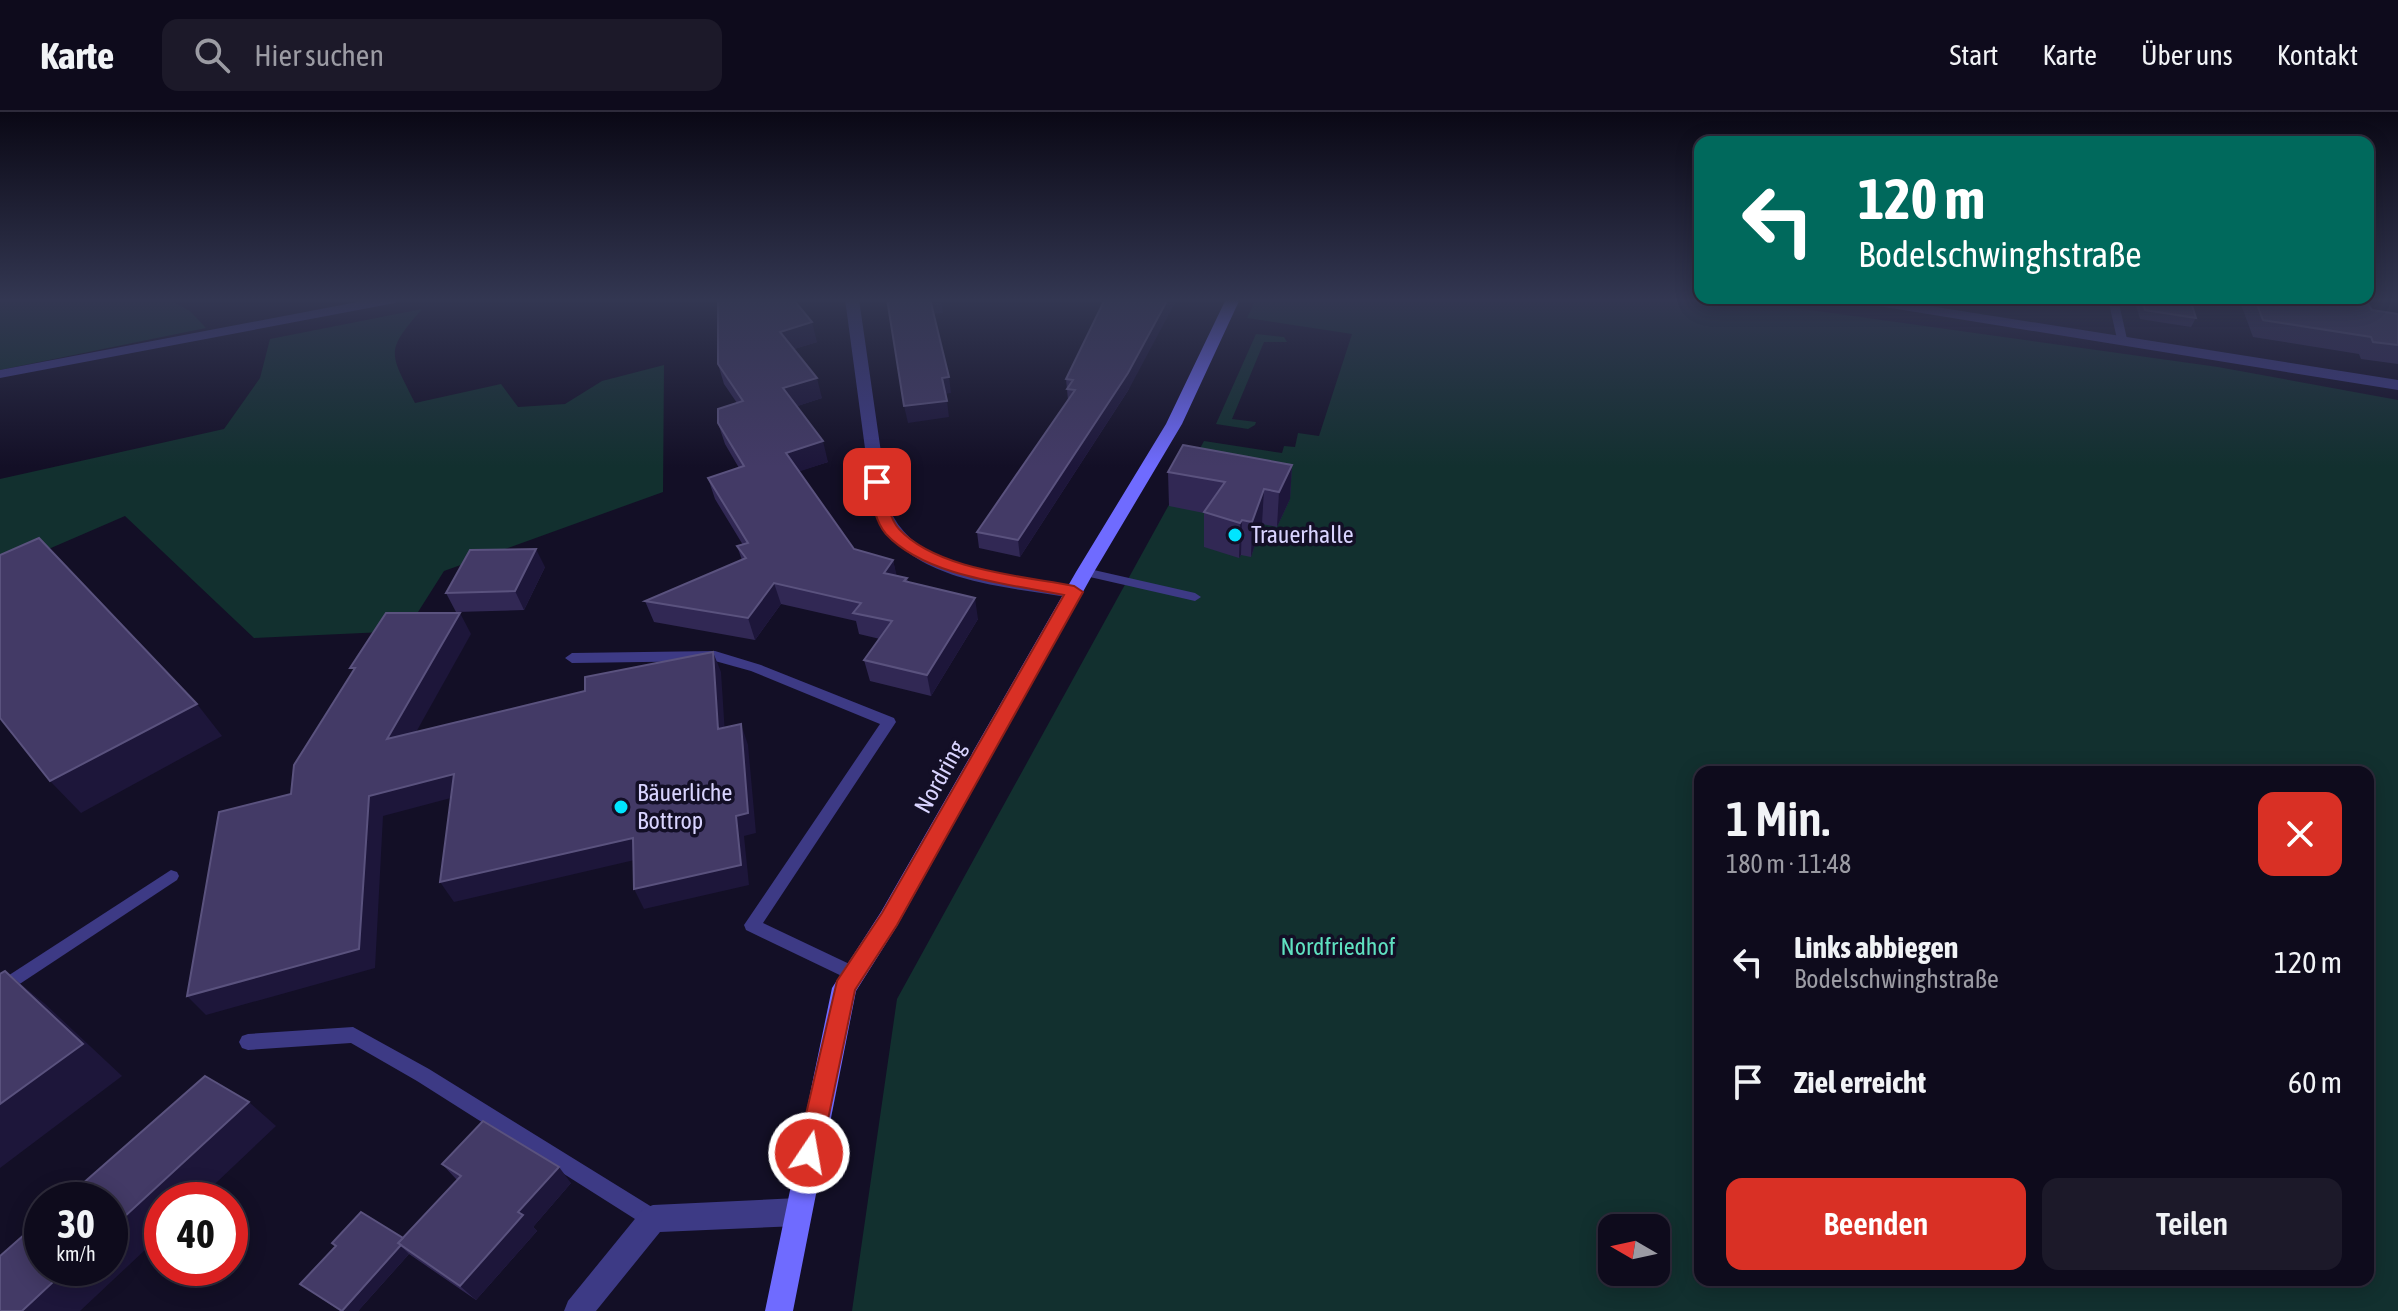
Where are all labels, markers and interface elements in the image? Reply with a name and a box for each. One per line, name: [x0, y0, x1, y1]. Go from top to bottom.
search box: [162, 19, 722, 91]
icon: search: [190, 33, 234, 77]
text: Karte: [40, 34, 114, 77]
text: Hier suchen: [254, 38, 384, 72]
text: Start: [1949, 39, 1998, 71]
text: Karte: [2042, 39, 2097, 71]
text: Über uns: [2141, 39, 2233, 71]
text: Kontakt: [2277, 39, 2358, 71]
text: 120 m: [1858, 167, 1985, 231]
icon: left: [1726, 168, 1830, 272]
text: Bodelschwinghstraße: [1858, 233, 2142, 275]
pin: [843, 448, 911, 516]
icon: arrive: [855, 460, 899, 504]
place label: Trauerhalle: [1251, 521, 1354, 548]
marker: Trauerhalle: [1226, 526, 1244, 544]
street label: Nordring: [909, 735, 971, 818]
place label: Bäuerliche Bottrop: [637, 779, 732, 834]
text: 1 Min.: [1726, 791, 1830, 846]
button: close: [2258, 792, 2342, 876]
marker: Bäuerliche Bottrop: [612, 798, 630, 816]
text: 180 m · 11:48: [1726, 849, 1851, 879]
text: Links abbiegen: [1794, 930, 1958, 964]
park label: Nordfriedhof: [1281, 933, 1396, 960]
icon: left: [1726, 940, 1770, 984]
text: 120 m: [2274, 945, 2342, 979]
text: Bodelschwinghstraße: [1794, 964, 1999, 994]
icon: arrive: [1726, 1060, 1770, 1104]
text: Ziel erreicht: [1794, 1065, 1926, 1099]
text: 60 m: [2288, 1065, 2342, 1099]
position arrow: [767, 1111, 851, 1195]
button: Beenden: [1726, 1178, 2026, 1270]
button: Teilen: [2042, 1178, 2342, 1270]
speed limit sign: 40: [144, 1182, 248, 1286]
text: 30: [57, 1201, 95, 1246]
north arrow: [1598, 1214, 1670, 1286]
map controls: [1598, 1214, 1670, 1286]
text: km/h: [56, 1242, 96, 1265]

